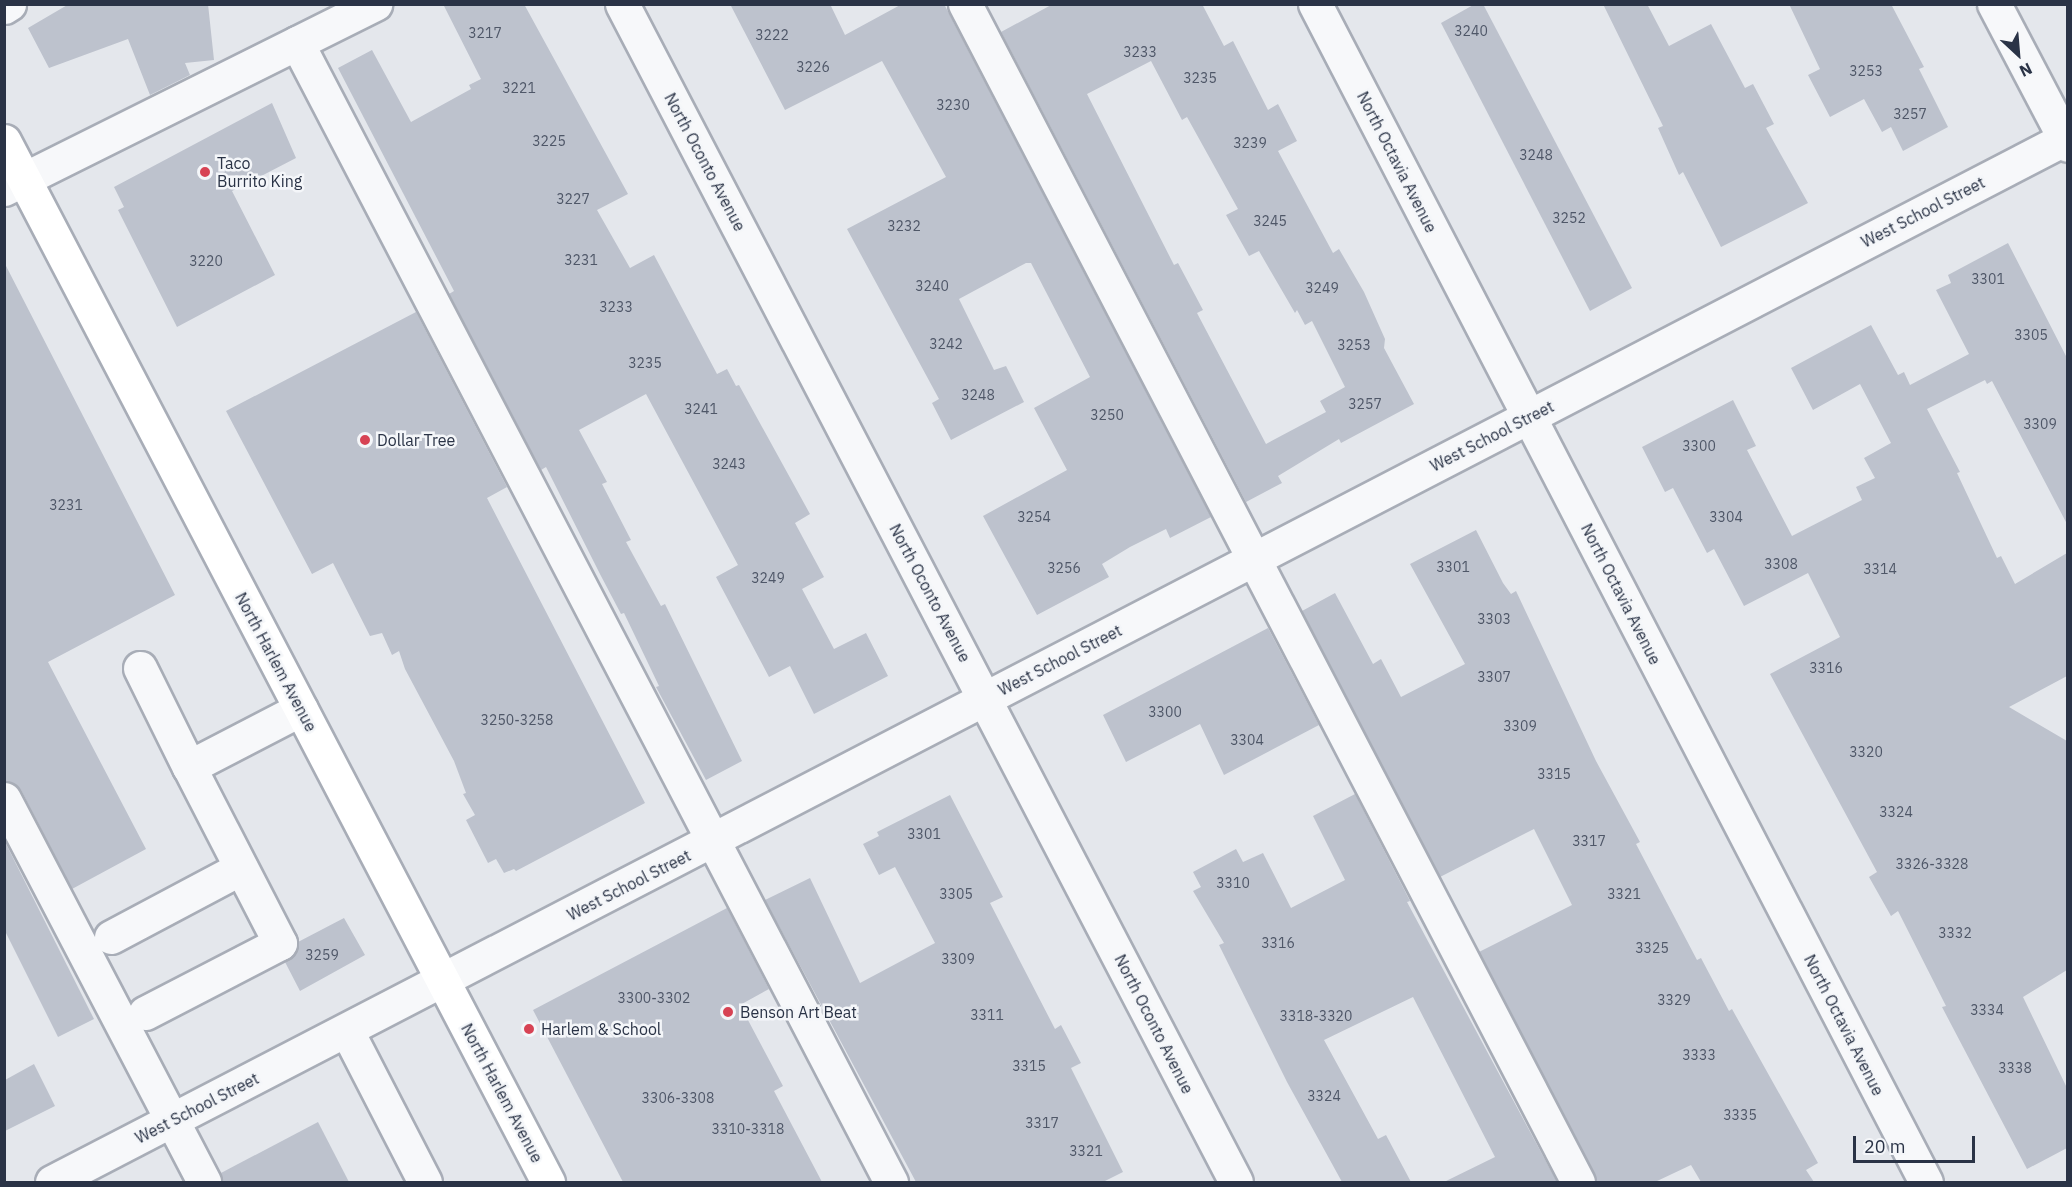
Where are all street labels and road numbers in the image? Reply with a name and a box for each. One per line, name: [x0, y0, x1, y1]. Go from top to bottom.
street label: North Octavia Avenue: [1353, 88, 1441, 236]
street label: North Oconto Avenue: [660, 90, 750, 234]
street label: West School Street: [1858, 173, 1988, 251]
street label: West School Street: [1427, 397, 1557, 475]
street label: North Octavia Avenue: [1577, 520, 1665, 668]
street label: North Oconto Avenue: [885, 521, 975, 665]
street label: North Harlem Avenue: [231, 589, 321, 735]
street label: West School Street: [995, 621, 1125, 699]
street label: West School Street: [564, 846, 694, 924]
street label: North Oconto Avenue: [1111, 951, 1197, 1097]
street label: North Octavia Avenue: [1800, 951, 1888, 1099]
street label: North Harlem Avenue: [457, 1020, 547, 1166]
street label: West School Street: [132, 1069, 262, 1147]

